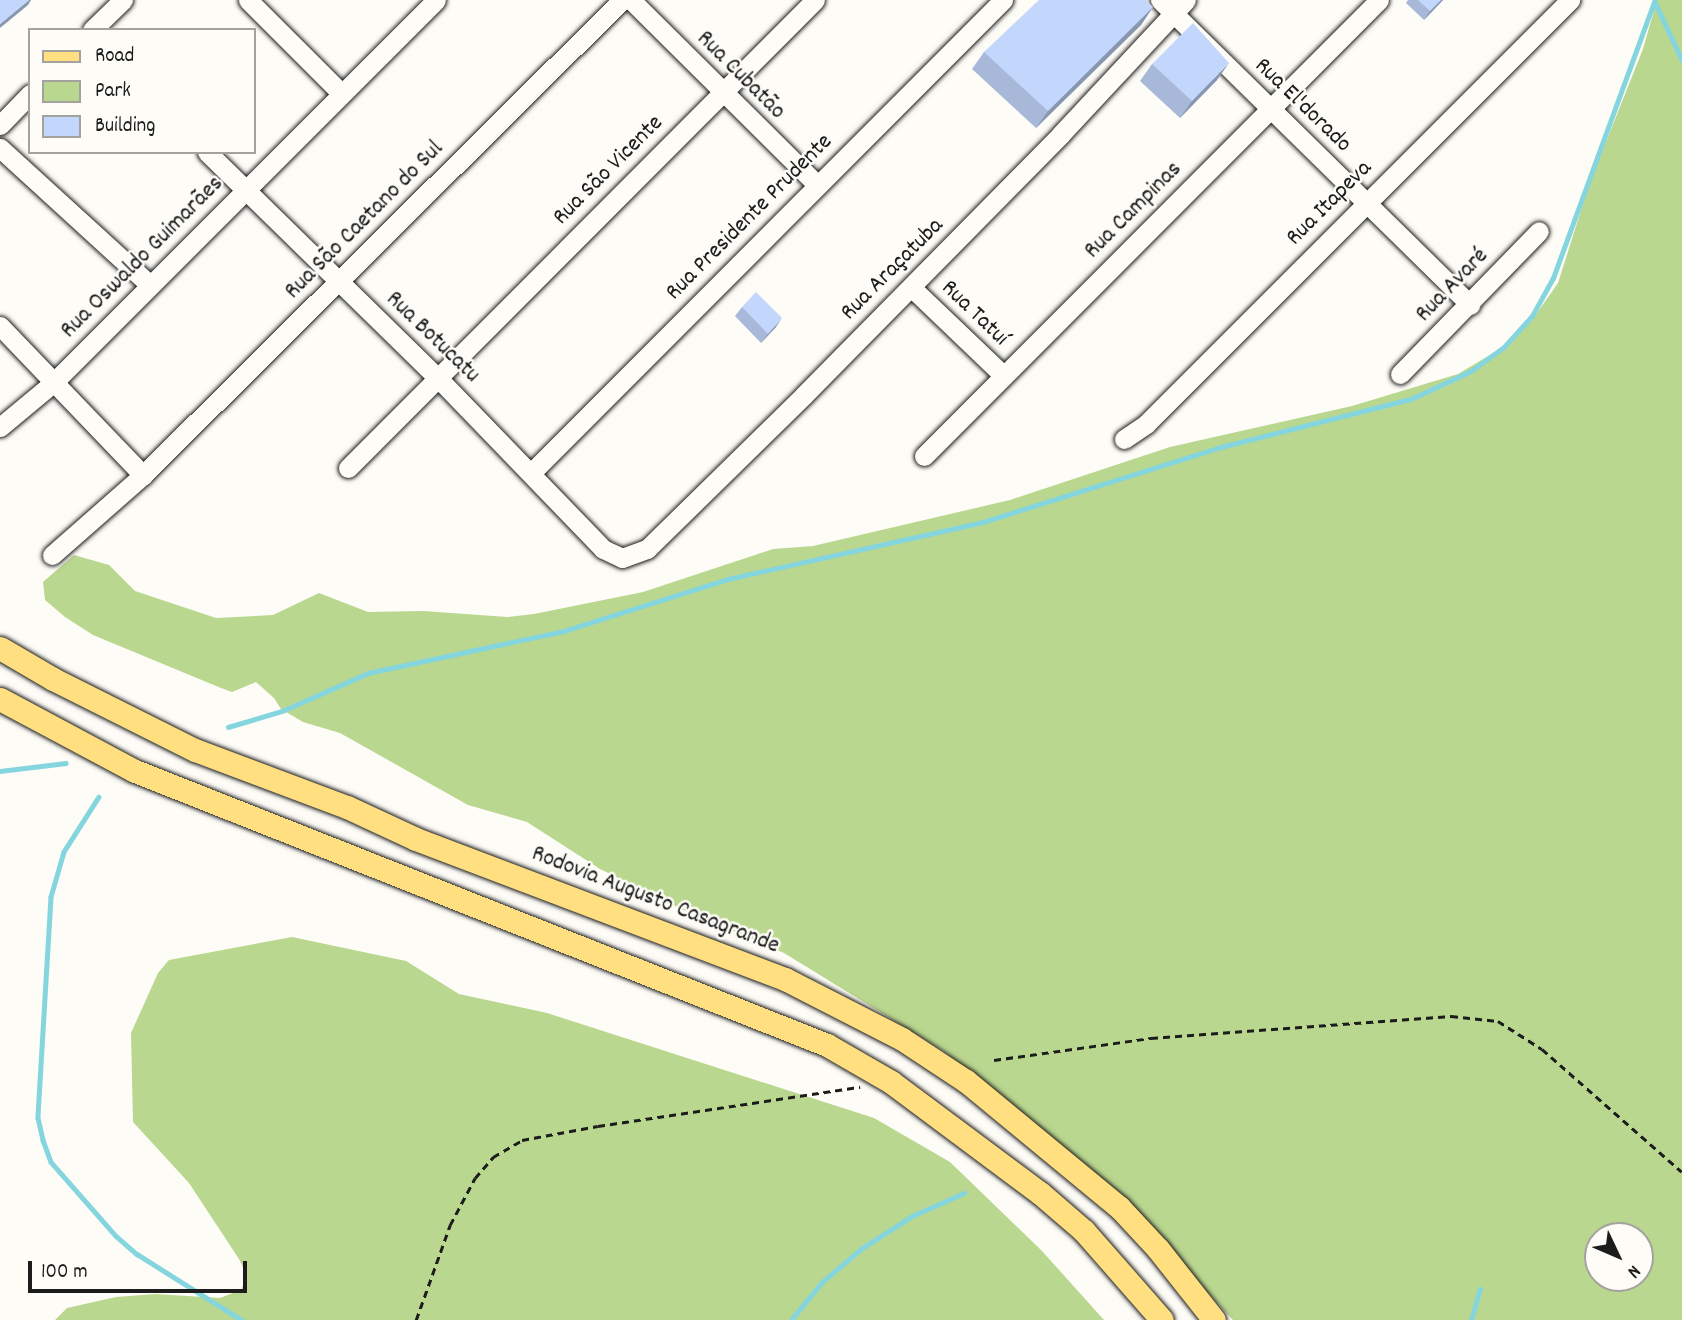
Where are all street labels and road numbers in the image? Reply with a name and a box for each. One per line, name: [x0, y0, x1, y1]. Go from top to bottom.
street label: Rua Cubatão: [689, 25, 791, 127]
street label: Rua El'dorado: [1247, 53, 1357, 159]
street label: Rua São Vicente: [548, 110, 670, 232]
street label: Rua Presidente Prudente: [661, 129, 839, 307]
street label: Rua São Caetano do Sul: [280, 136, 450, 306]
street label: Rua Itapeva: [1281, 155, 1379, 253]
street label: Rua Campinas: [1079, 156, 1189, 266]
street label: Rua Oswaldo Guimarães: [56, 171, 230, 345]
street label: Rua Araçatuba: [836, 213, 950, 327]
street label: Rua Avaré: [1411, 243, 1495, 329]
street label: Rua Tatuí: [934, 275, 1014, 353]
street label: Rua Botucatu: [379, 286, 485, 390]
street label: Rodovia Augusto Casagrande: [527, 840, 783, 962]

